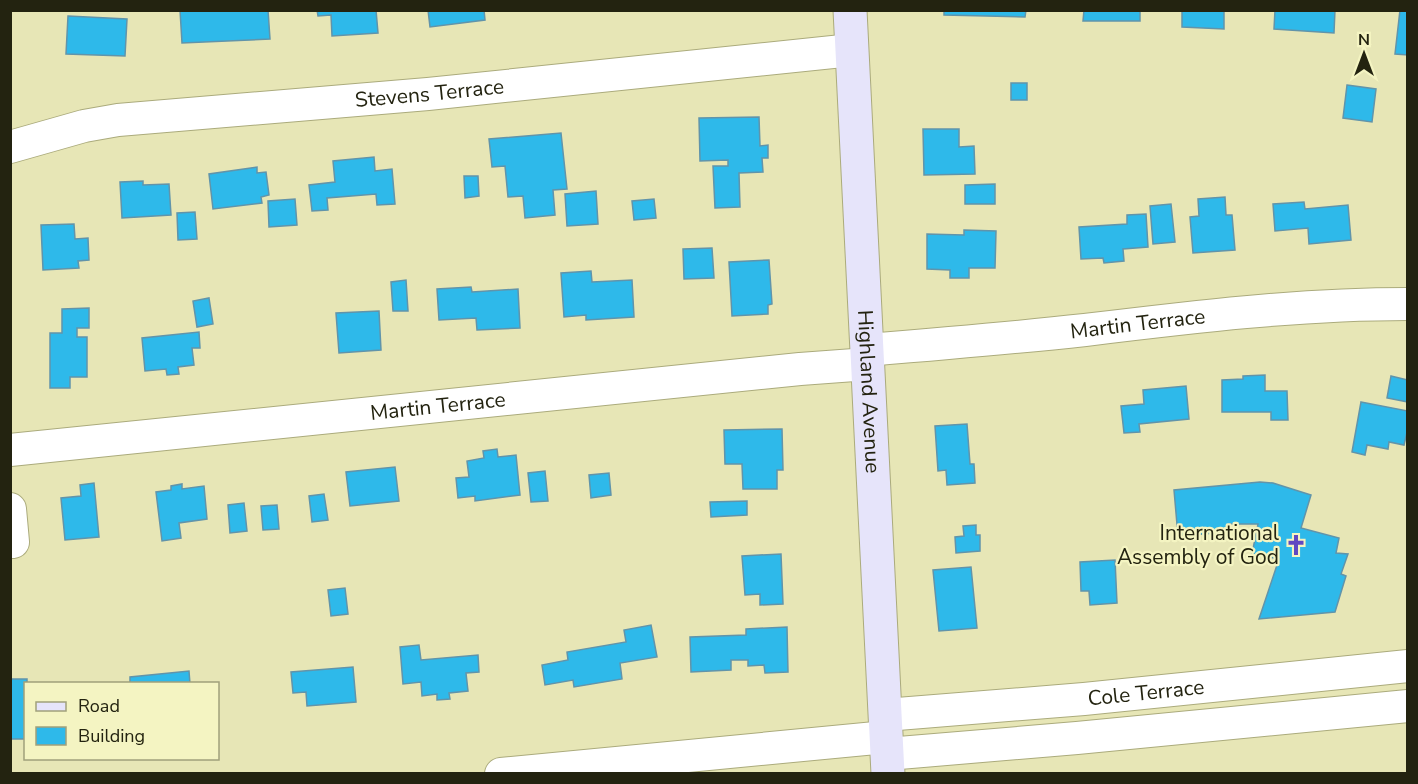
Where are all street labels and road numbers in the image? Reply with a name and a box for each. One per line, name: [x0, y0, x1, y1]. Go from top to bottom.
street label: Stevens Terrace: [354, 72, 505, 114]
street label: Martin Terrace: [1069, 302, 1207, 346]
street label: Highland Avenue: [851, 309, 887, 474]
street label: Martin Terrace: [369, 385, 507, 427]
street label: Cole Terrace: [1086, 673, 1206, 713]

